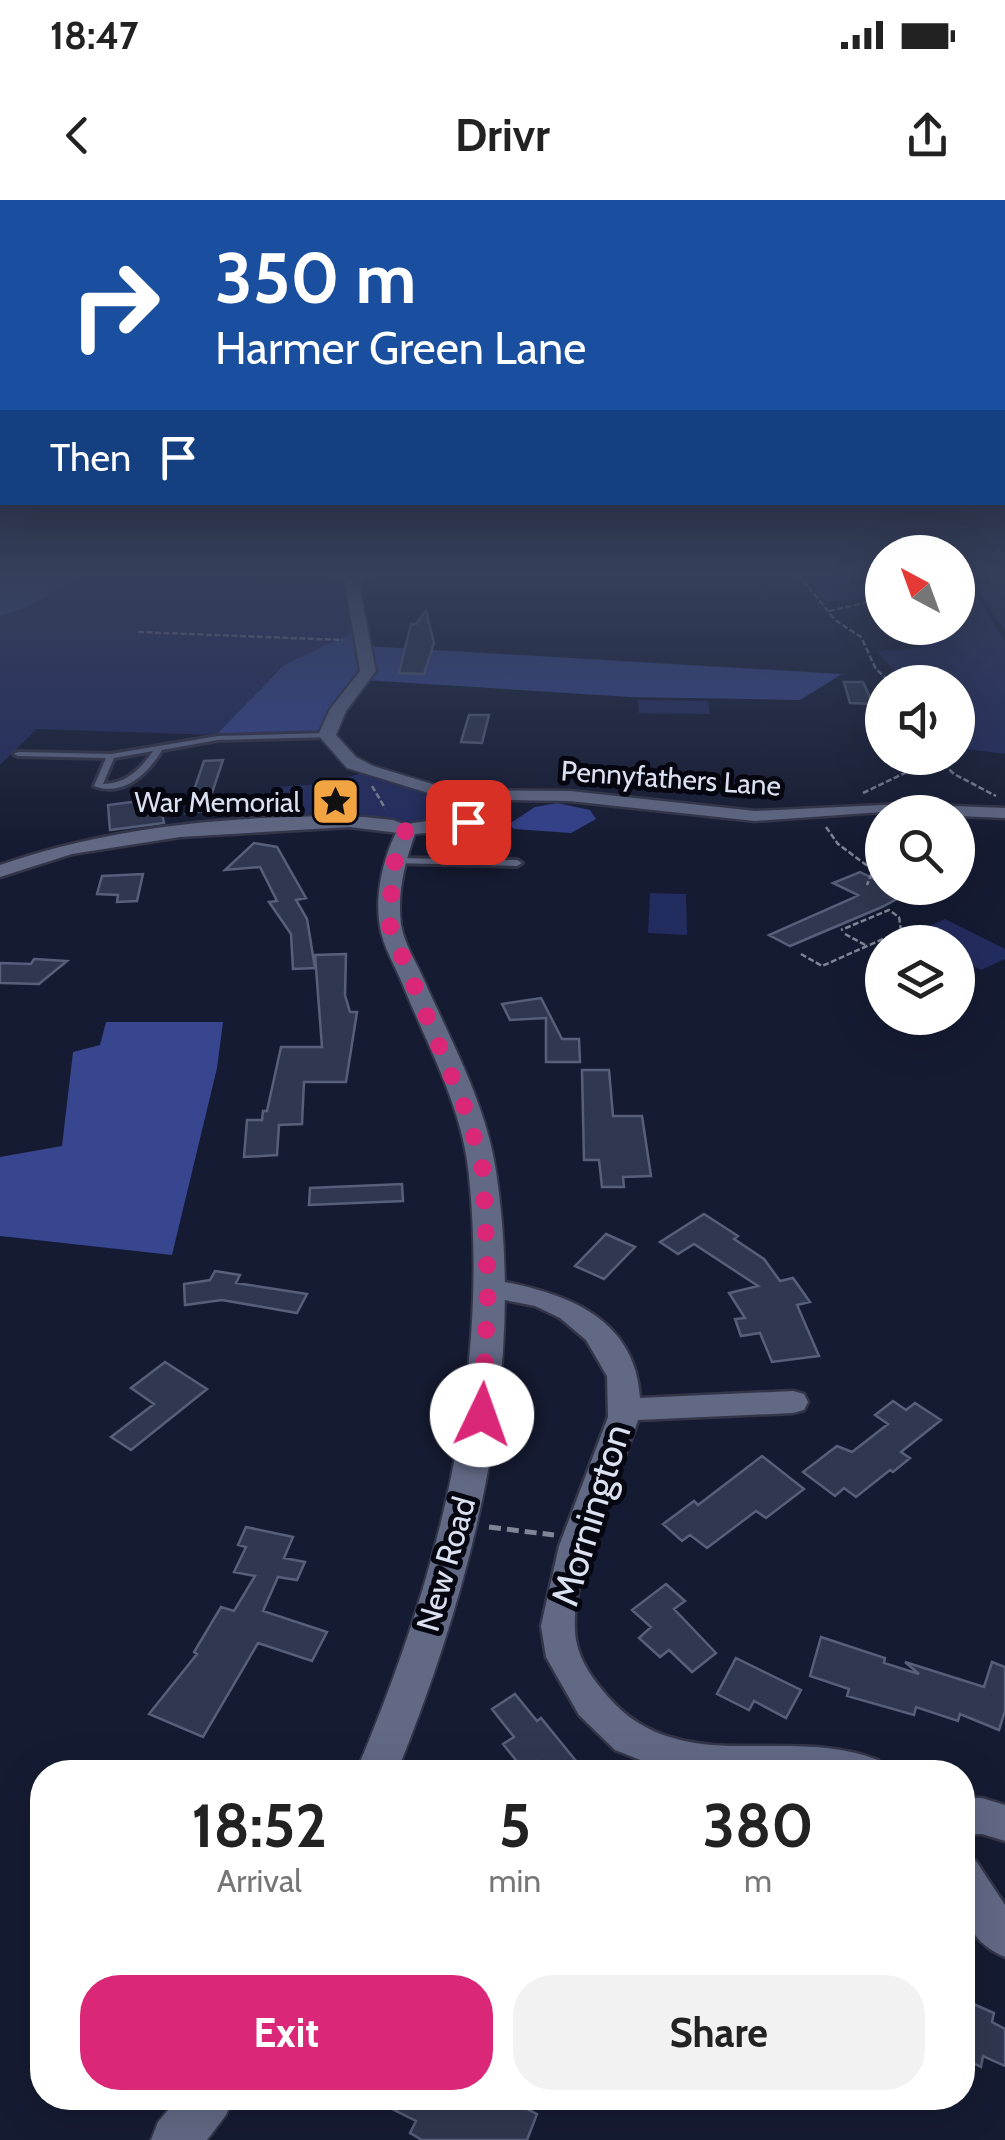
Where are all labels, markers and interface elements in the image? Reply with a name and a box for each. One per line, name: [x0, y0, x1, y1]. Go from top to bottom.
text: 18:47: [50, 12, 138, 59]
icon: back: [50, 108, 105, 163]
text: Drivr: [455, 108, 550, 162]
icon: share: [900, 108, 955, 163]
text: 350 m: [215, 235, 416, 321]
icon: right: [50, 240, 180, 370]
text: Harmer Green Lane: [215, 321, 586, 375]
icon: arrive: [151, 430, 206, 485]
text: Then: [50, 434, 131, 481]
north arrow: [865, 535, 975, 645]
map controls: [865, 535, 975, 1035]
button: sound: [865, 665, 975, 775]
street label: Pennyfathers Lane: [560, 753, 782, 803]
place icon: War Memorial: [309, 776, 361, 828]
pin: [426, 780, 511, 865]
place label: War Memorial: [135, 785, 300, 819]
icon: arrive: [441, 795, 496, 850]
button: search: [865, 795, 975, 905]
button: layers: [865, 925, 975, 1035]
position arrow: [430, 1363, 534, 1467]
street label: Mornington: [541, 1418, 640, 1611]
street label: New Road: [408, 1492, 483, 1636]
text: 18:52: [191, 1789, 327, 1862]
text: 5: [499, 1789, 531, 1862]
text: 380: [703, 1789, 814, 1862]
text: Arrival: [217, 1861, 302, 1900]
text: min: [488, 1861, 541, 1900]
text: m: [744, 1861, 772, 1900]
button: Exit: [80, 1975, 493, 2090]
button: Share: [513, 1975, 925, 2090]

